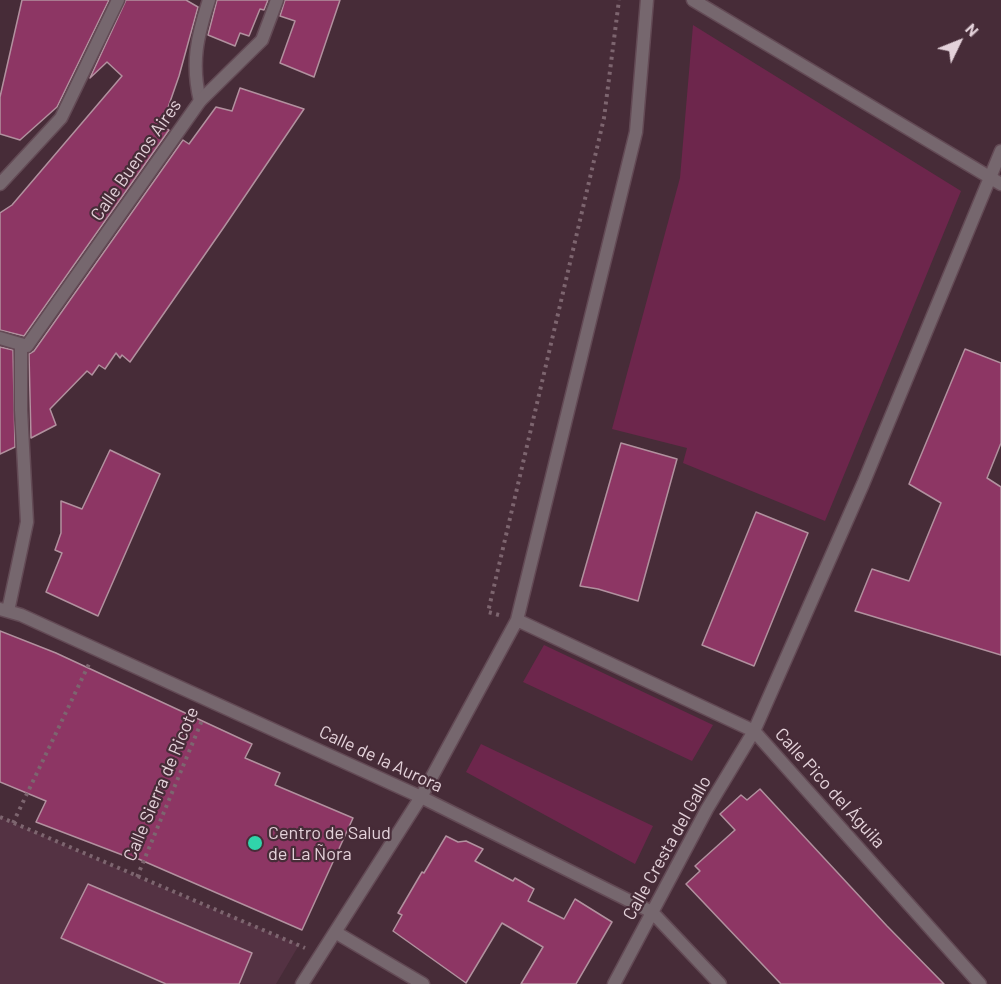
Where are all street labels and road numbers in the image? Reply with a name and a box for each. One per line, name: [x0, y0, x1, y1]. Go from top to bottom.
street label: Calle Buenos Aires: [86, 95, 186, 225]
street label: Calle Sierra de Ricote: [119, 704, 203, 864]
street label: Calle de la Aurora: [316, 721, 446, 797]
street label: Calle Pico del Águila: [770, 723, 890, 853]
street label: Calle Cresta del Gallo: [618, 772, 716, 924]

